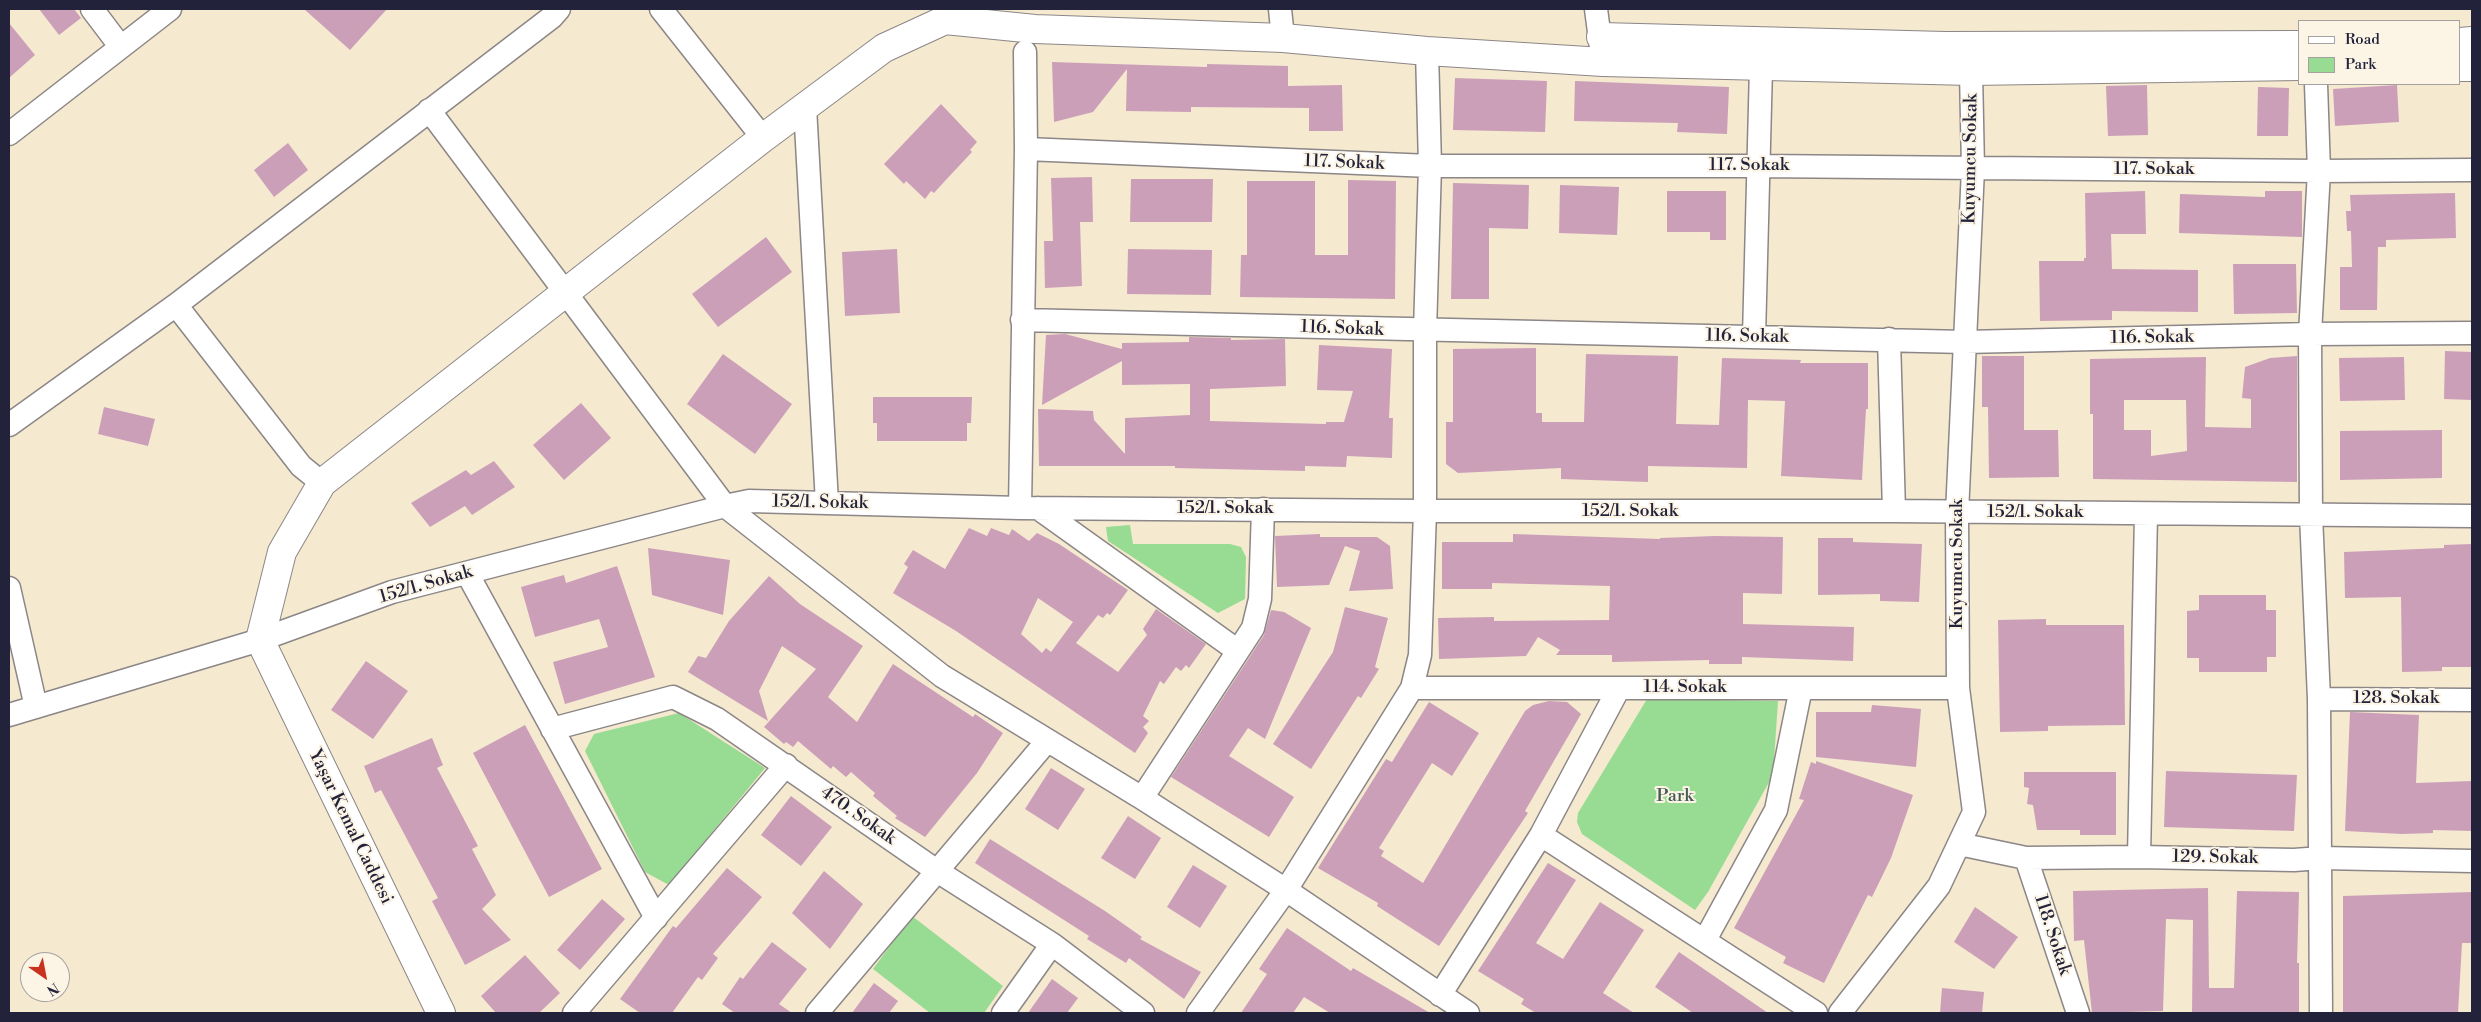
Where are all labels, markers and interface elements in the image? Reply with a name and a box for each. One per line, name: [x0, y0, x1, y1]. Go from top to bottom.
legend: [2298, 20, 2461, 85]
text: Road: [2345, 30, 2380, 49]
text: Park: [2345, 55, 2376, 74]
street label: Kuyumcu Sokak: [1959, 94, 1983, 224]
street label: 117. Sokak: [1303, 151, 1385, 175]
street label: 117. Sokak: [1709, 155, 1789, 177]
street label: 117. Sokak: [2114, 159, 2194, 181]
street label: 116. Sokak: [1300, 317, 1384, 341]
street label: 116. Sokak: [1705, 325, 1789, 349]
street label: 116. Sokak: [2110, 326, 2194, 350]
street label: 152/1. Sokak: [772, 491, 868, 515]
street label: 152/1. Sokak: [1177, 498, 1273, 520]
street label: Kuyumcu Sokak: [1947, 499, 1969, 629]
street label: 152/1. Sokak: [1582, 501, 1678, 523]
street label: 152/1. Sokak: [1987, 502, 2083, 524]
street label: 152/1. Sokak: [377, 561, 475, 609]
street label: 114. Sokak: [1644, 677, 1726, 699]
street label: 128. Sokak: [2353, 688, 2439, 710]
street label: Yaşar Kemal Caddesi: [303, 746, 397, 908]
street label: 470. Sokak: [816, 782, 900, 850]
park label: Park: [1656, 786, 1694, 808]
street label: 129. Sokak: [2172, 846, 2258, 870]
street label: 118. Sokak: [2029, 892, 2075, 978]
north arrow: [20, 952, 70, 1002]
text: N: [43, 978, 62, 999]

